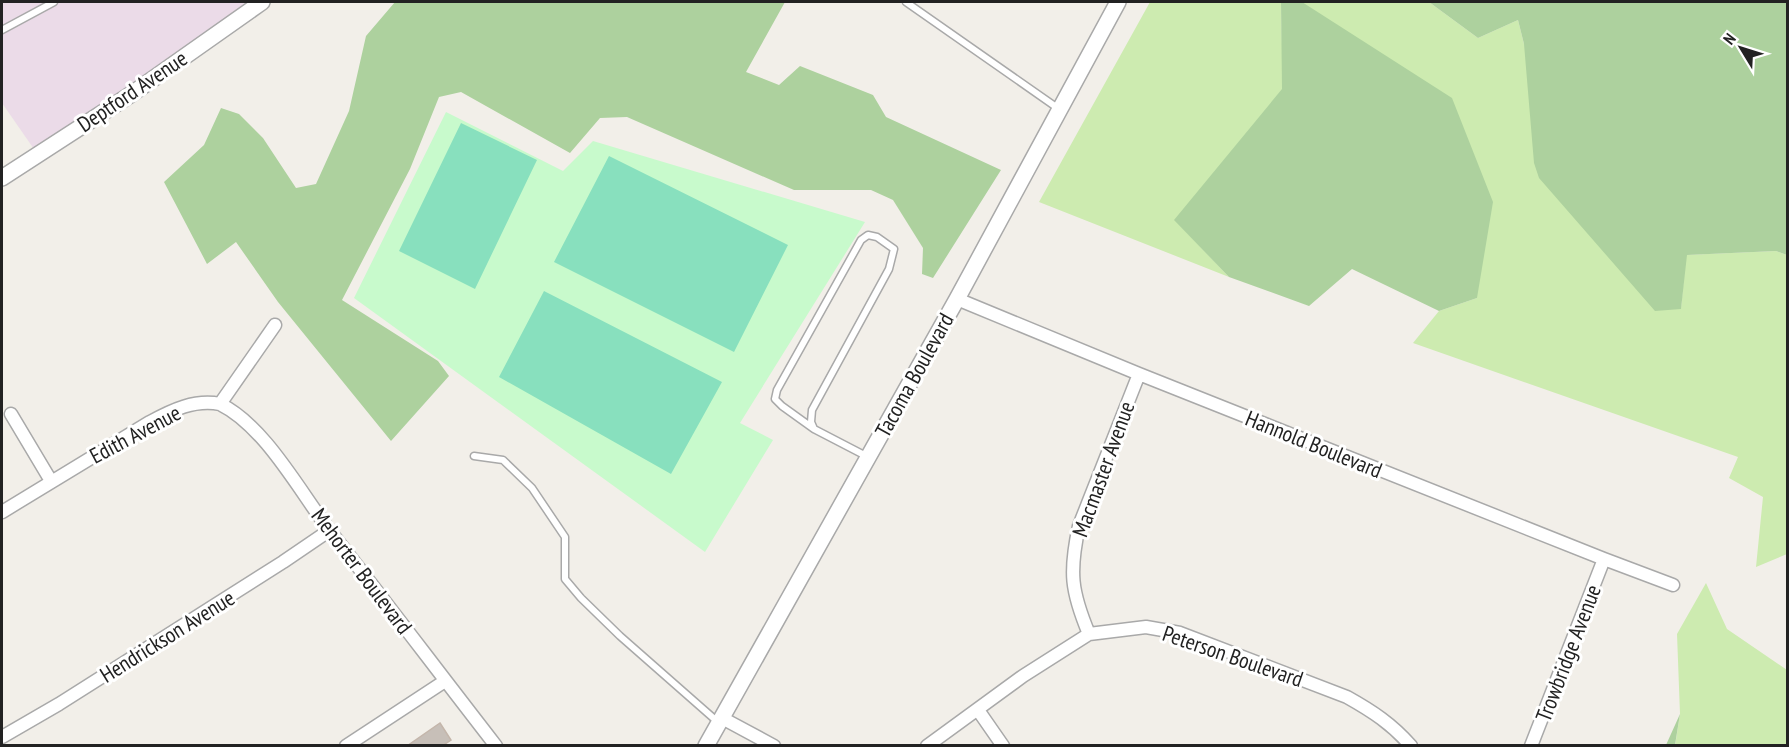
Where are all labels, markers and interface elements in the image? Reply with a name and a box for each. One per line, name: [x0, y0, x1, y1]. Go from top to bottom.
north arrow: [1711, 18, 1771, 78]
text: N: [1719, 29, 1740, 48]
street label: Deptford Avenue: [72, 44, 192, 138]
street label: Tacoma Boulevard: [868, 308, 960, 442]
street label: Edith Avenue: [85, 398, 185, 470]
street label: Macmaster Avenue: [1066, 398, 1140, 540]
street label: Hannold Boulevard: [1242, 404, 1386, 484]
street label: Mehorter Boulevard: [305, 502, 419, 640]
street label: Trowbridge Avenue: [1529, 581, 1607, 725]
street label: Hendrickson Avenue: [94, 583, 240, 689]
street label: Peterson Boulevard: [1159, 619, 1307, 693]

